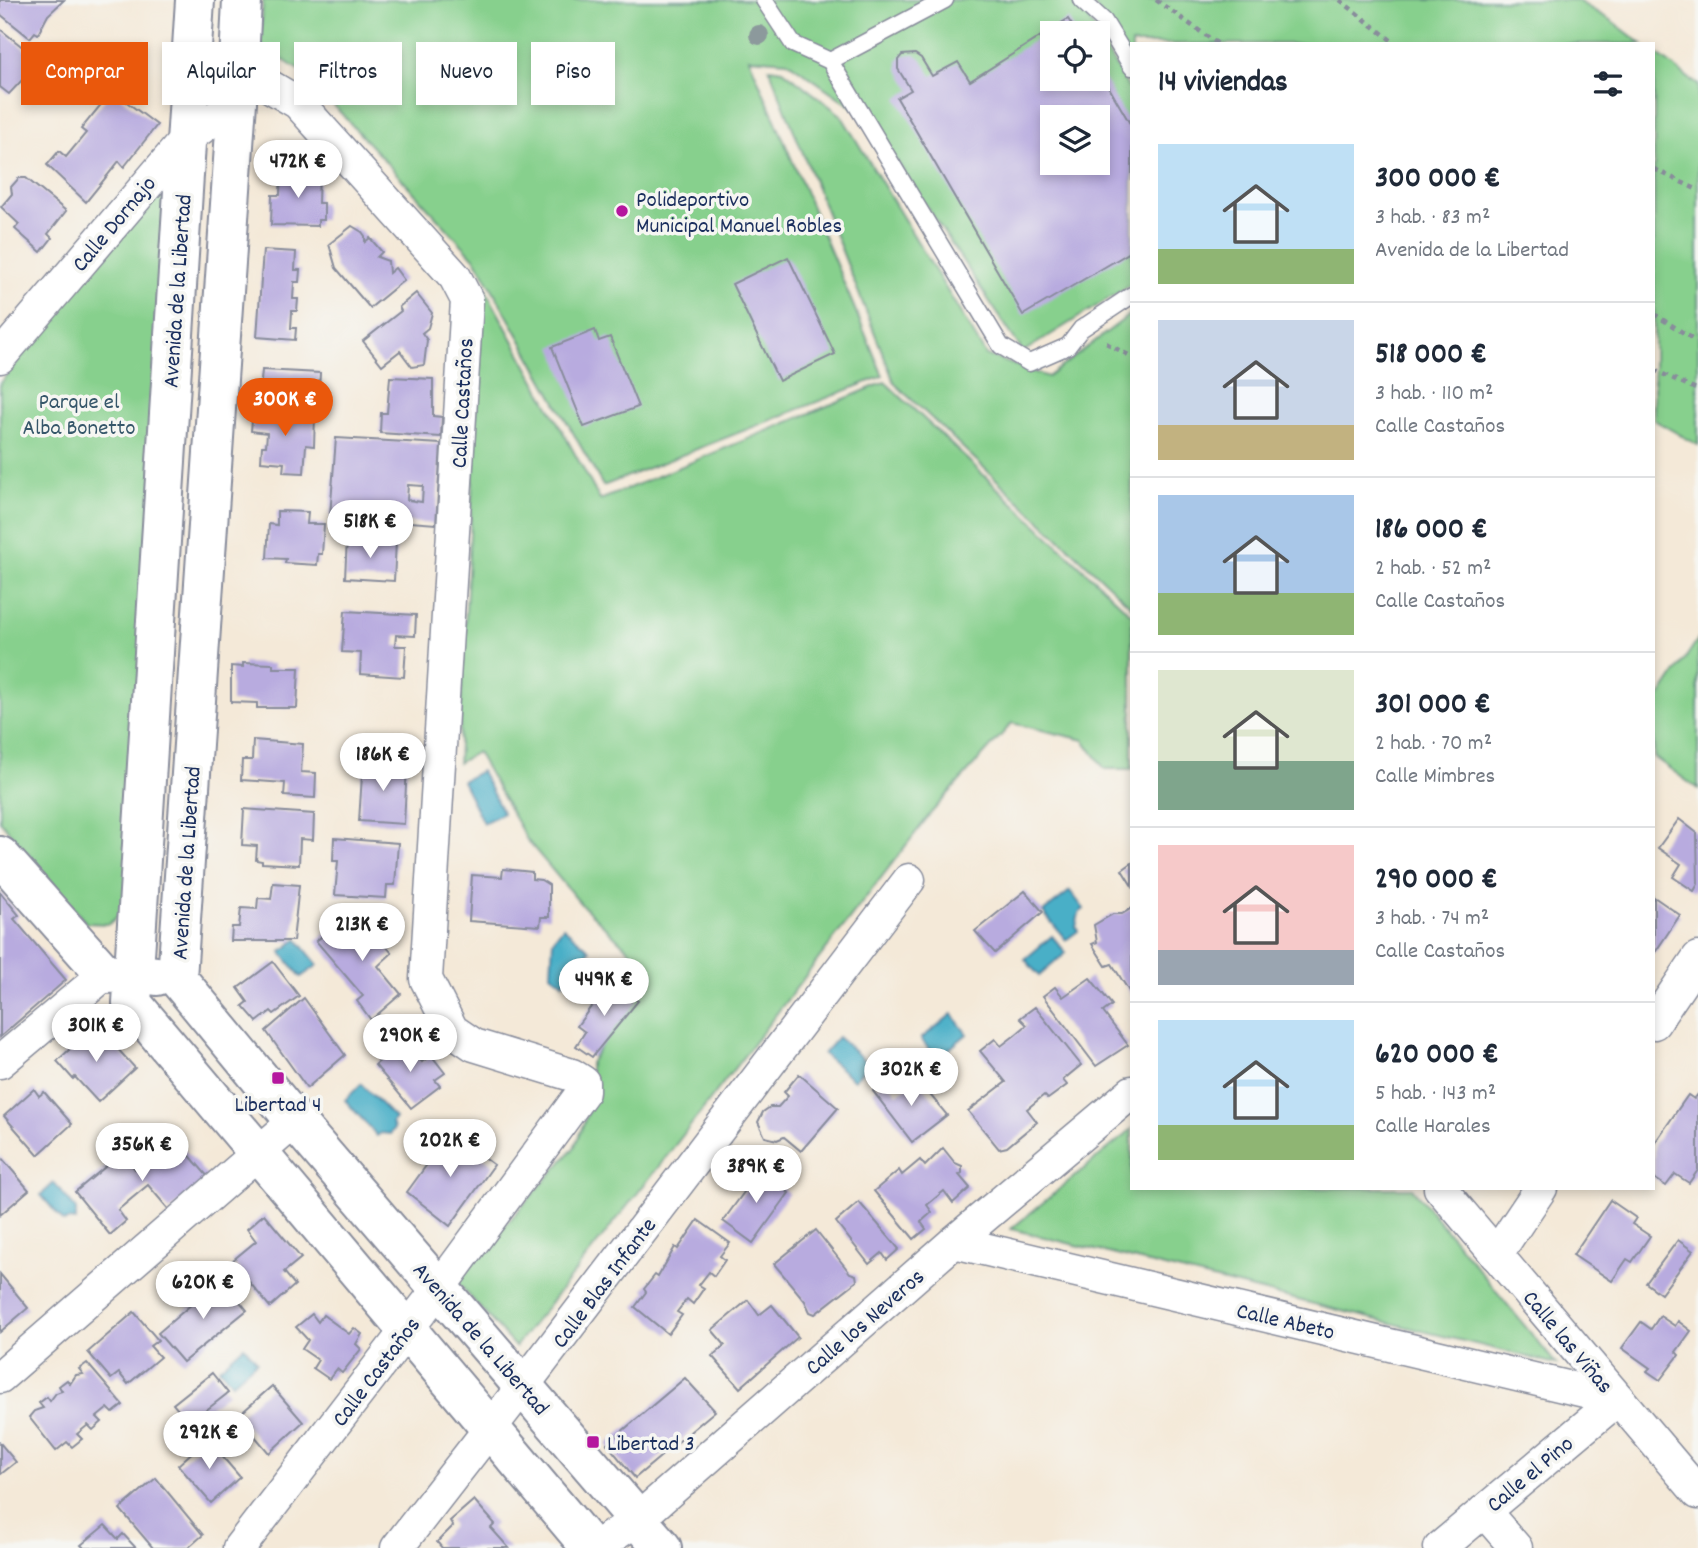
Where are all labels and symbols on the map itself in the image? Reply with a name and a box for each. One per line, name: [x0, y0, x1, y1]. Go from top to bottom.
pin: 472K €: [241, 140, 355, 200]
street label: Calle Dornajo: [66, 170, 166, 281]
place label: Polideportivo Municipal Manuel Robles: [636, 185, 842, 244]
street label: Avenida de la Libertad: [156, 193, 203, 389]
marker: Polideportivo Municipal Manuel Robles: [614, 203, 630, 219]
street label: Calle Castaños: [445, 337, 484, 469]
pin: 300K €: [228, 378, 342, 438]
park label: Parque el Alba Bonetto: [22, 387, 136, 446]
pin: 518K €: [313, 500, 427, 560]
pin: 186K €: [326, 734, 440, 793]
street label: Avenida de la Libertad: [165, 765, 212, 961]
pin: 213K €: [305, 904, 419, 963]
pin: 449K €: [547, 958, 661, 1018]
pin: 301K €: [39, 1004, 153, 1064]
pin: 290K €: [353, 1014, 467, 1074]
pin: 302K €: [854, 1048, 968, 1108]
marker: Libertad 4: [270, 1070, 286, 1086]
place label: Libertad 4: [234, 1090, 322, 1123]
pin: 202K €: [393, 1120, 507, 1179]
pin: 356K €: [85, 1124, 199, 1183]
pin: 389K €: [699, 1146, 813, 1205]
street label: Calle Blas Infante: [546, 1212, 666, 1357]
street label: Avenida de la Libertad: [403, 1256, 555, 1424]
pin: 620K €: [146, 1262, 260, 1321]
street label: Calle los Neveros: [799, 1262, 933, 1385]
street label: Calle las Viñas: [1513, 1284, 1619, 1402]
street label: Calle Abeto: [1233, 1296, 1338, 1351]
street label: Calle Castaños: [325, 1311, 430, 1435]
pin: 292K €: [152, 1412, 266, 1471]
place label: Libertad 3: [607, 1429, 695, 1462]
street label: Calle el Pino: [1480, 1429, 1582, 1522]
marker: Libertad 3: [585, 1434, 601, 1450]

